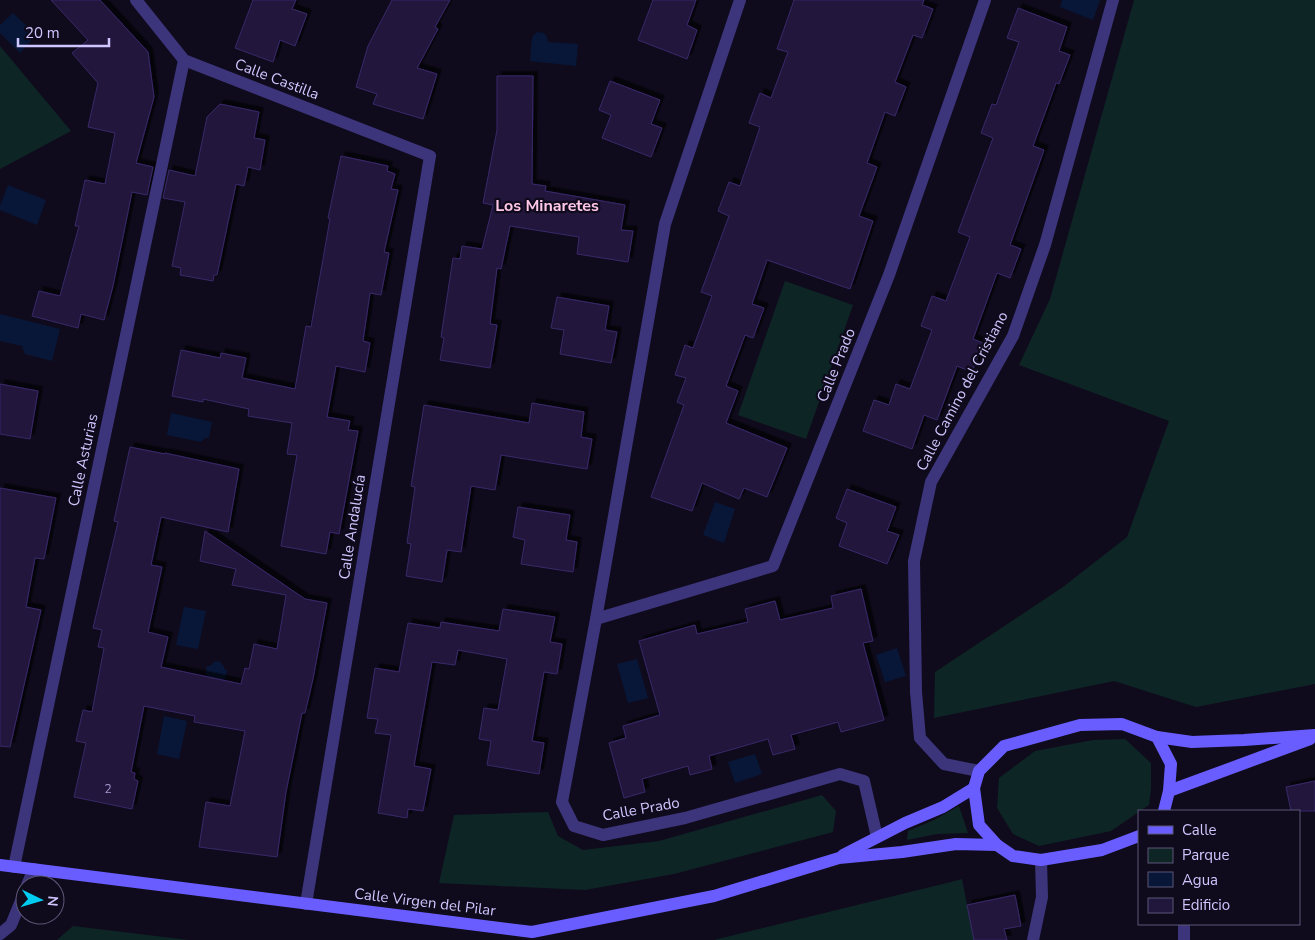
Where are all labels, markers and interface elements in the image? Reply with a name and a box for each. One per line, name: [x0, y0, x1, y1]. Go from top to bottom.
scale bar: [18, 15, 109, 47]
text: 20 m: [25, 23, 60, 43]
street label: Calle Castilla: [232, 54, 322, 104]
district label: Los Minaretes: [495, 195, 599, 217]
street label: Calle Camino del Cristiano: [911, 308, 1013, 474]
street label: Calle Prado: [812, 325, 860, 405]
street label: Calle Asturias: [63, 412, 103, 508]
street label: Calle Andalucía: [334, 473, 370, 581]
house number: 2: [104, 781, 112, 797]
street label: Calle Prado: [601, 792, 681, 826]
legend: [1138, 810, 1300, 925]
text: Calle: [1182, 820, 1217, 840]
text: Parque: [1182, 845, 1230, 865]
text: Agua: [1182, 870, 1218, 890]
north arrow: [15, 875, 65, 925]
street label: Calle Virgen del Pilar: [353, 883, 498, 921]
text: N: [43, 895, 62, 907]
text: Edificio: [1182, 895, 1230, 915]

